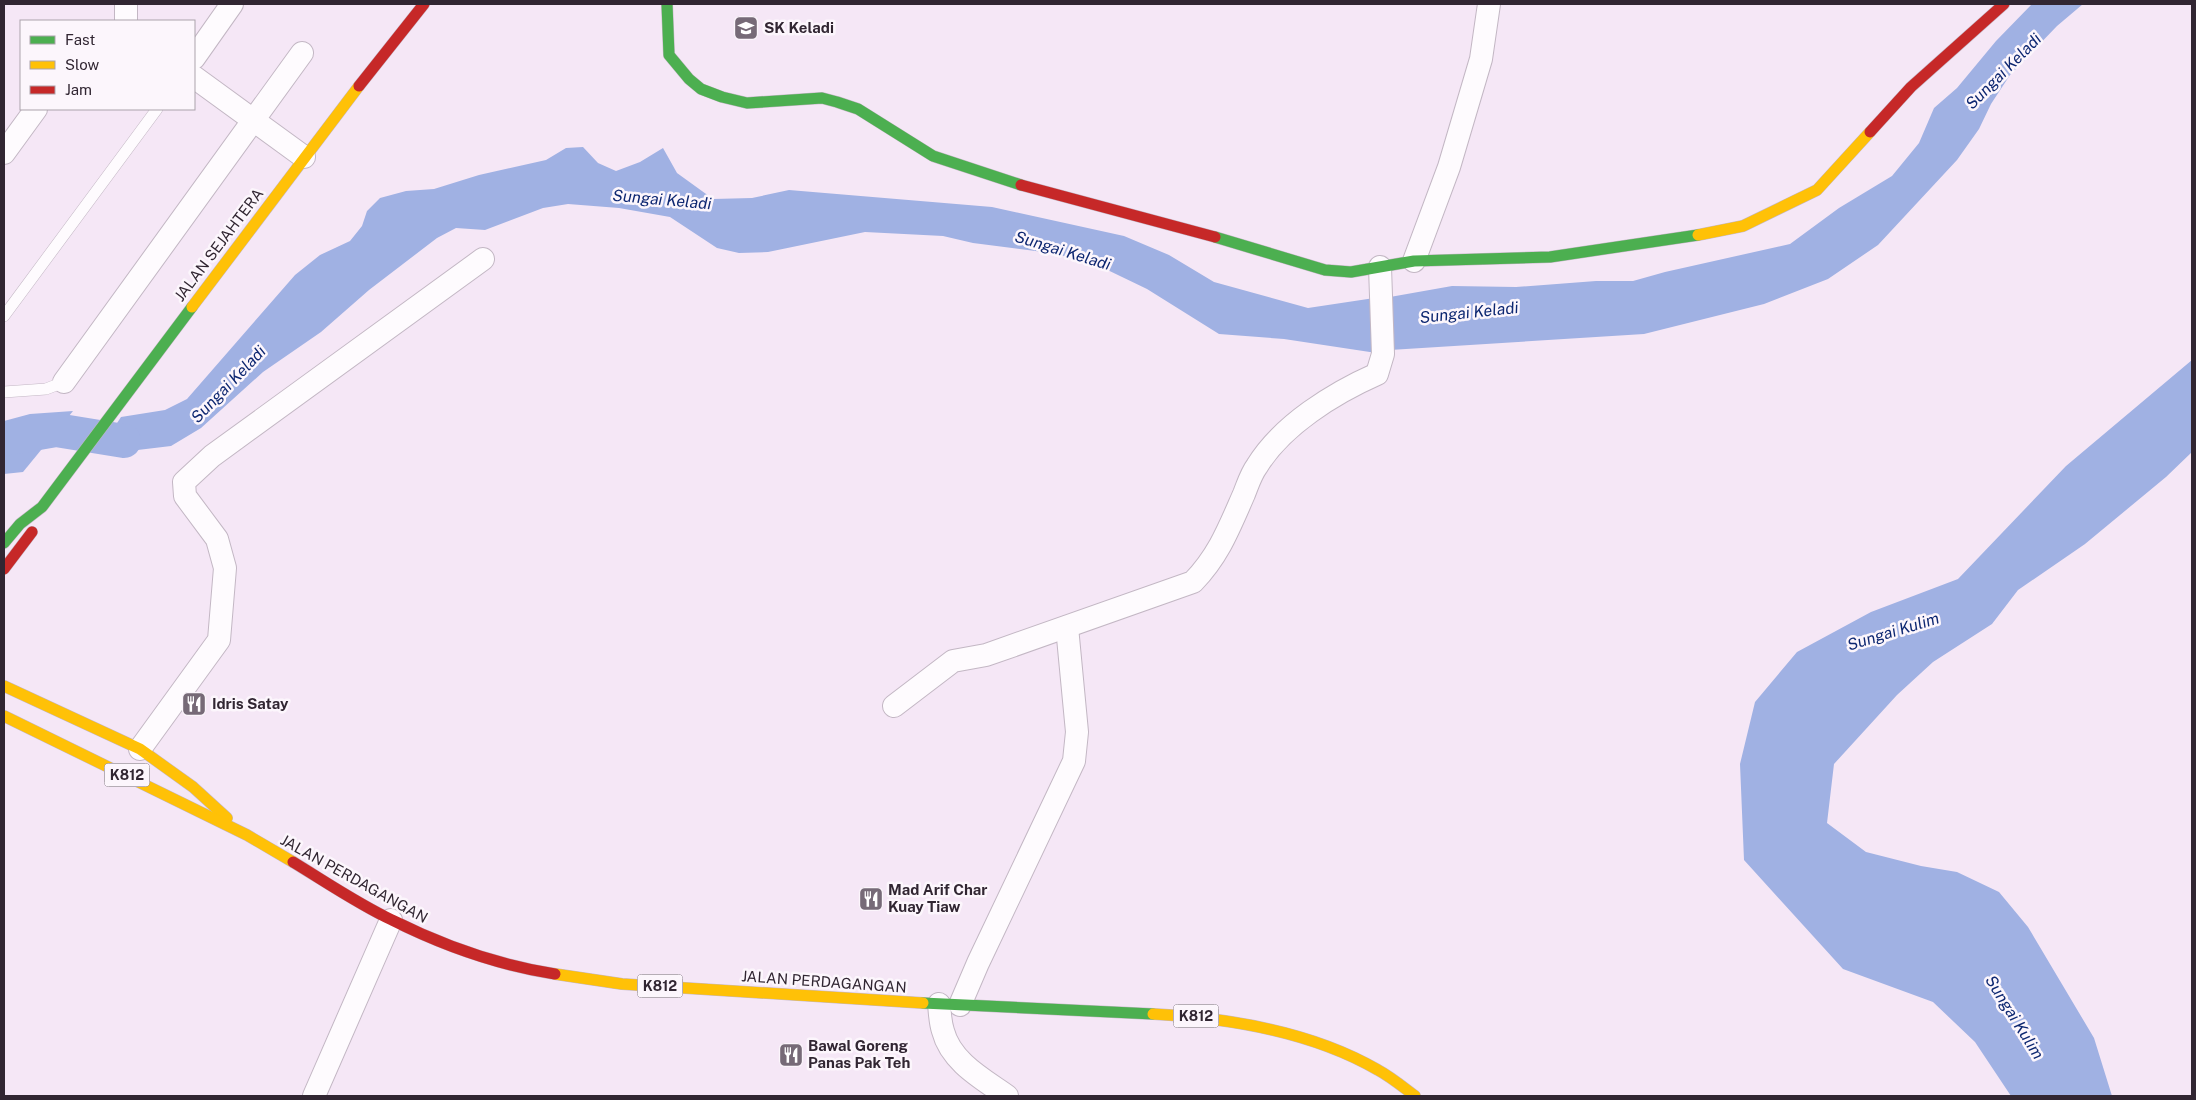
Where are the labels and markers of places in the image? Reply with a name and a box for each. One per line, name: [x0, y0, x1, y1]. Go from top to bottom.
school or university icon: SK Keladi: [733, 15, 759, 41]
place label: SK Keladi: [764, 19, 834, 36]
restaurant icon: Idris Satay: [181, 691, 207, 717]
place label: Idris Satay: [212, 695, 289, 712]
place label: Mad Arif Char Kuay Tiaw: [888, 881, 987, 915]
restaurant icon: Mad Arif Char Kuay Tiaw: [858, 886, 884, 912]
place label: Bawal Goreng Panas Pak Teh: [808, 1037, 910, 1071]
restaurant icon: Bawal Goreng Panas Pak Teh: [778, 1042, 804, 1068]

